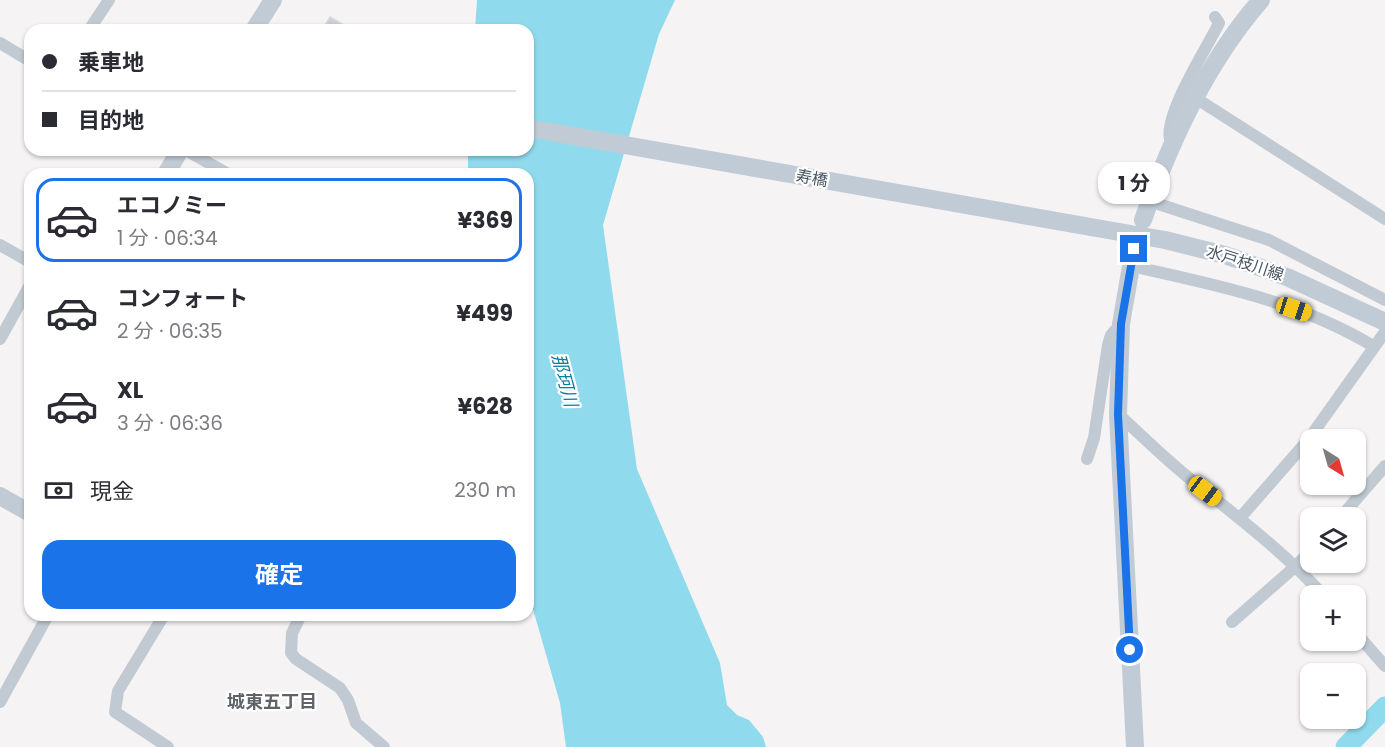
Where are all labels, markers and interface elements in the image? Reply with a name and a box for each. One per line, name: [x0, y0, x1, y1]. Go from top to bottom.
text: 乗車地: [78, 47, 144, 78]
text: 目的地: [78, 105, 144, 136]
callout: 1 分: [1098, 162, 1170, 204]
street label: 寿橋: [794, 164, 830, 192]
text: 1 分: [1118, 169, 1150, 197]
text: エコノミー: [117, 190, 227, 221]
icon: car: [45, 193, 99, 247]
text: ¥369: [457, 205, 513, 236]
text: 1 分 · 06:34: [117, 224, 218, 252]
route end: [1120, 235, 1147, 262]
street label: 水戸枝川線: [1203, 240, 1287, 286]
text: コンフォート: [117, 283, 248, 314]
icon: car: [45, 286, 99, 340]
car: [1274, 295, 1314, 323]
text: ¥499: [456, 298, 513, 329]
text: 2 分 · 06:35: [117, 317, 223, 345]
water label: 那珂川: [546, 351, 585, 411]
text: XL: [117, 375, 143, 406]
icon: car: [45, 379, 99, 433]
text: ¥628: [457, 391, 513, 422]
text: 3 分 · 06:36: [117, 409, 223, 437]
north arrow: [1300, 429, 1366, 495]
map controls: [1300, 429, 1366, 729]
car: [1185, 473, 1225, 509]
icon: cash: [42, 474, 75, 507]
text: 現金: [90, 476, 134, 507]
text: 230 m: [454, 476, 516, 504]
button: layers: [1300, 507, 1366, 573]
button: 確定: [42, 540, 516, 609]
button: +: [1300, 585, 1366, 651]
route start: [1116, 636, 1143, 663]
button: −: [1300, 663, 1366, 729]
district label: 城東五丁目: [227, 689, 317, 714]

